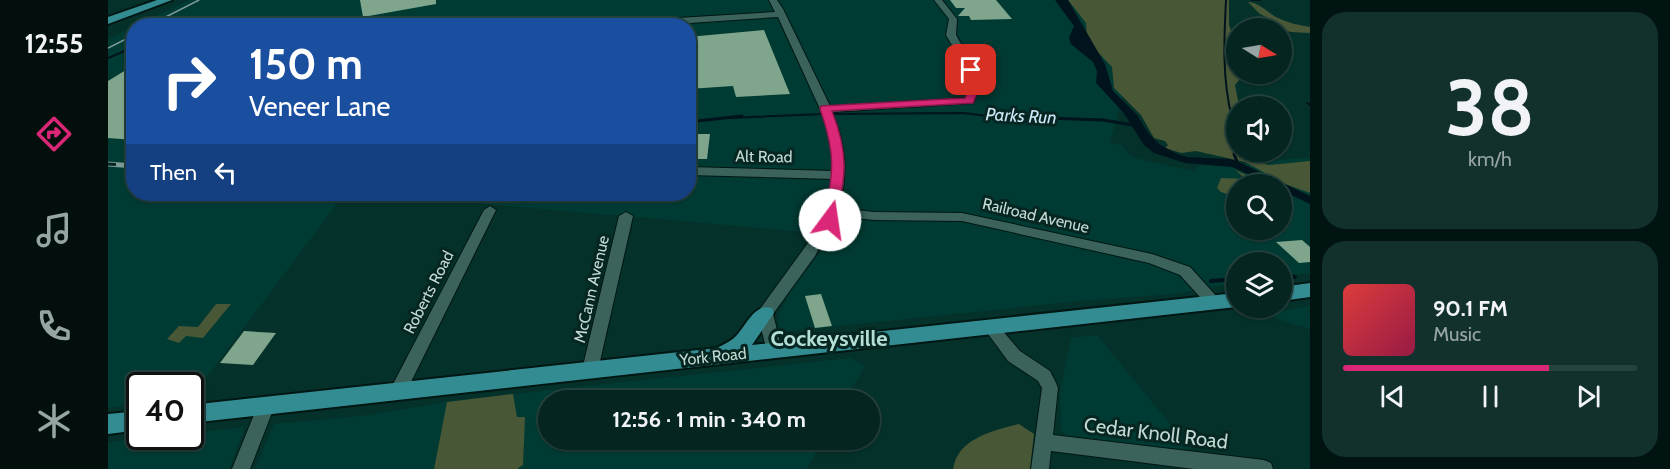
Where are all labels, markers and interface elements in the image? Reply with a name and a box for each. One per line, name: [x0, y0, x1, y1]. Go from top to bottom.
north arrow: [1226, 18, 1292, 84]
map controls: [1226, 18, 1292, 318]
text: 12:55: [24, 27, 84, 60]
text: 150 m: [249, 38, 363, 90]
icon: right: [150, 42, 228, 120]
pin: [945, 44, 996, 95]
icon: arrive: [954, 53, 987, 86]
text: 38: [1445, 60, 1535, 155]
text: Veneer Lane: [249, 90, 390, 123]
button: sound: [1226, 96, 1292, 162]
water label: Parks Run: [985, 103, 1057, 129]
icon: directions: [33, 113, 75, 155]
street label: Alt Road: [735, 147, 793, 166]
text: km/h: [1468, 147, 1512, 171]
icon: left: [209, 156, 242, 189]
text: Then: [150, 159, 197, 186]
button: search: [1226, 174, 1292, 240]
position arrow: [798, 188, 862, 252]
street label: Railroad Avenue: [981, 194, 1091, 237]
icon: music: [33, 209, 75, 251]
street label: McCann Avenue: [570, 234, 613, 345]
street label: Roberts Road: [399, 248, 457, 337]
button: layers: [1226, 252, 1292, 318]
text: 90.1 FM: [1433, 295, 1508, 322]
icon: phone: [33, 305, 75, 347]
text: Music: [1433, 322, 1481, 346]
district label: Cockeysville: [770, 325, 888, 352]
street label: York Road: [678, 344, 747, 370]
speed limit sign: 40: [126, 372, 204, 450]
icon: previous: [1376, 380, 1409, 413]
icon: pause: [1474, 380, 1507, 413]
icon: next: [1572, 380, 1605, 413]
icon: climate: [33, 400, 75, 442]
text: 12:56 · 1 min · 340 m: [612, 406, 806, 433]
street label: Cedar Knoll Road: [1083, 412, 1229, 454]

